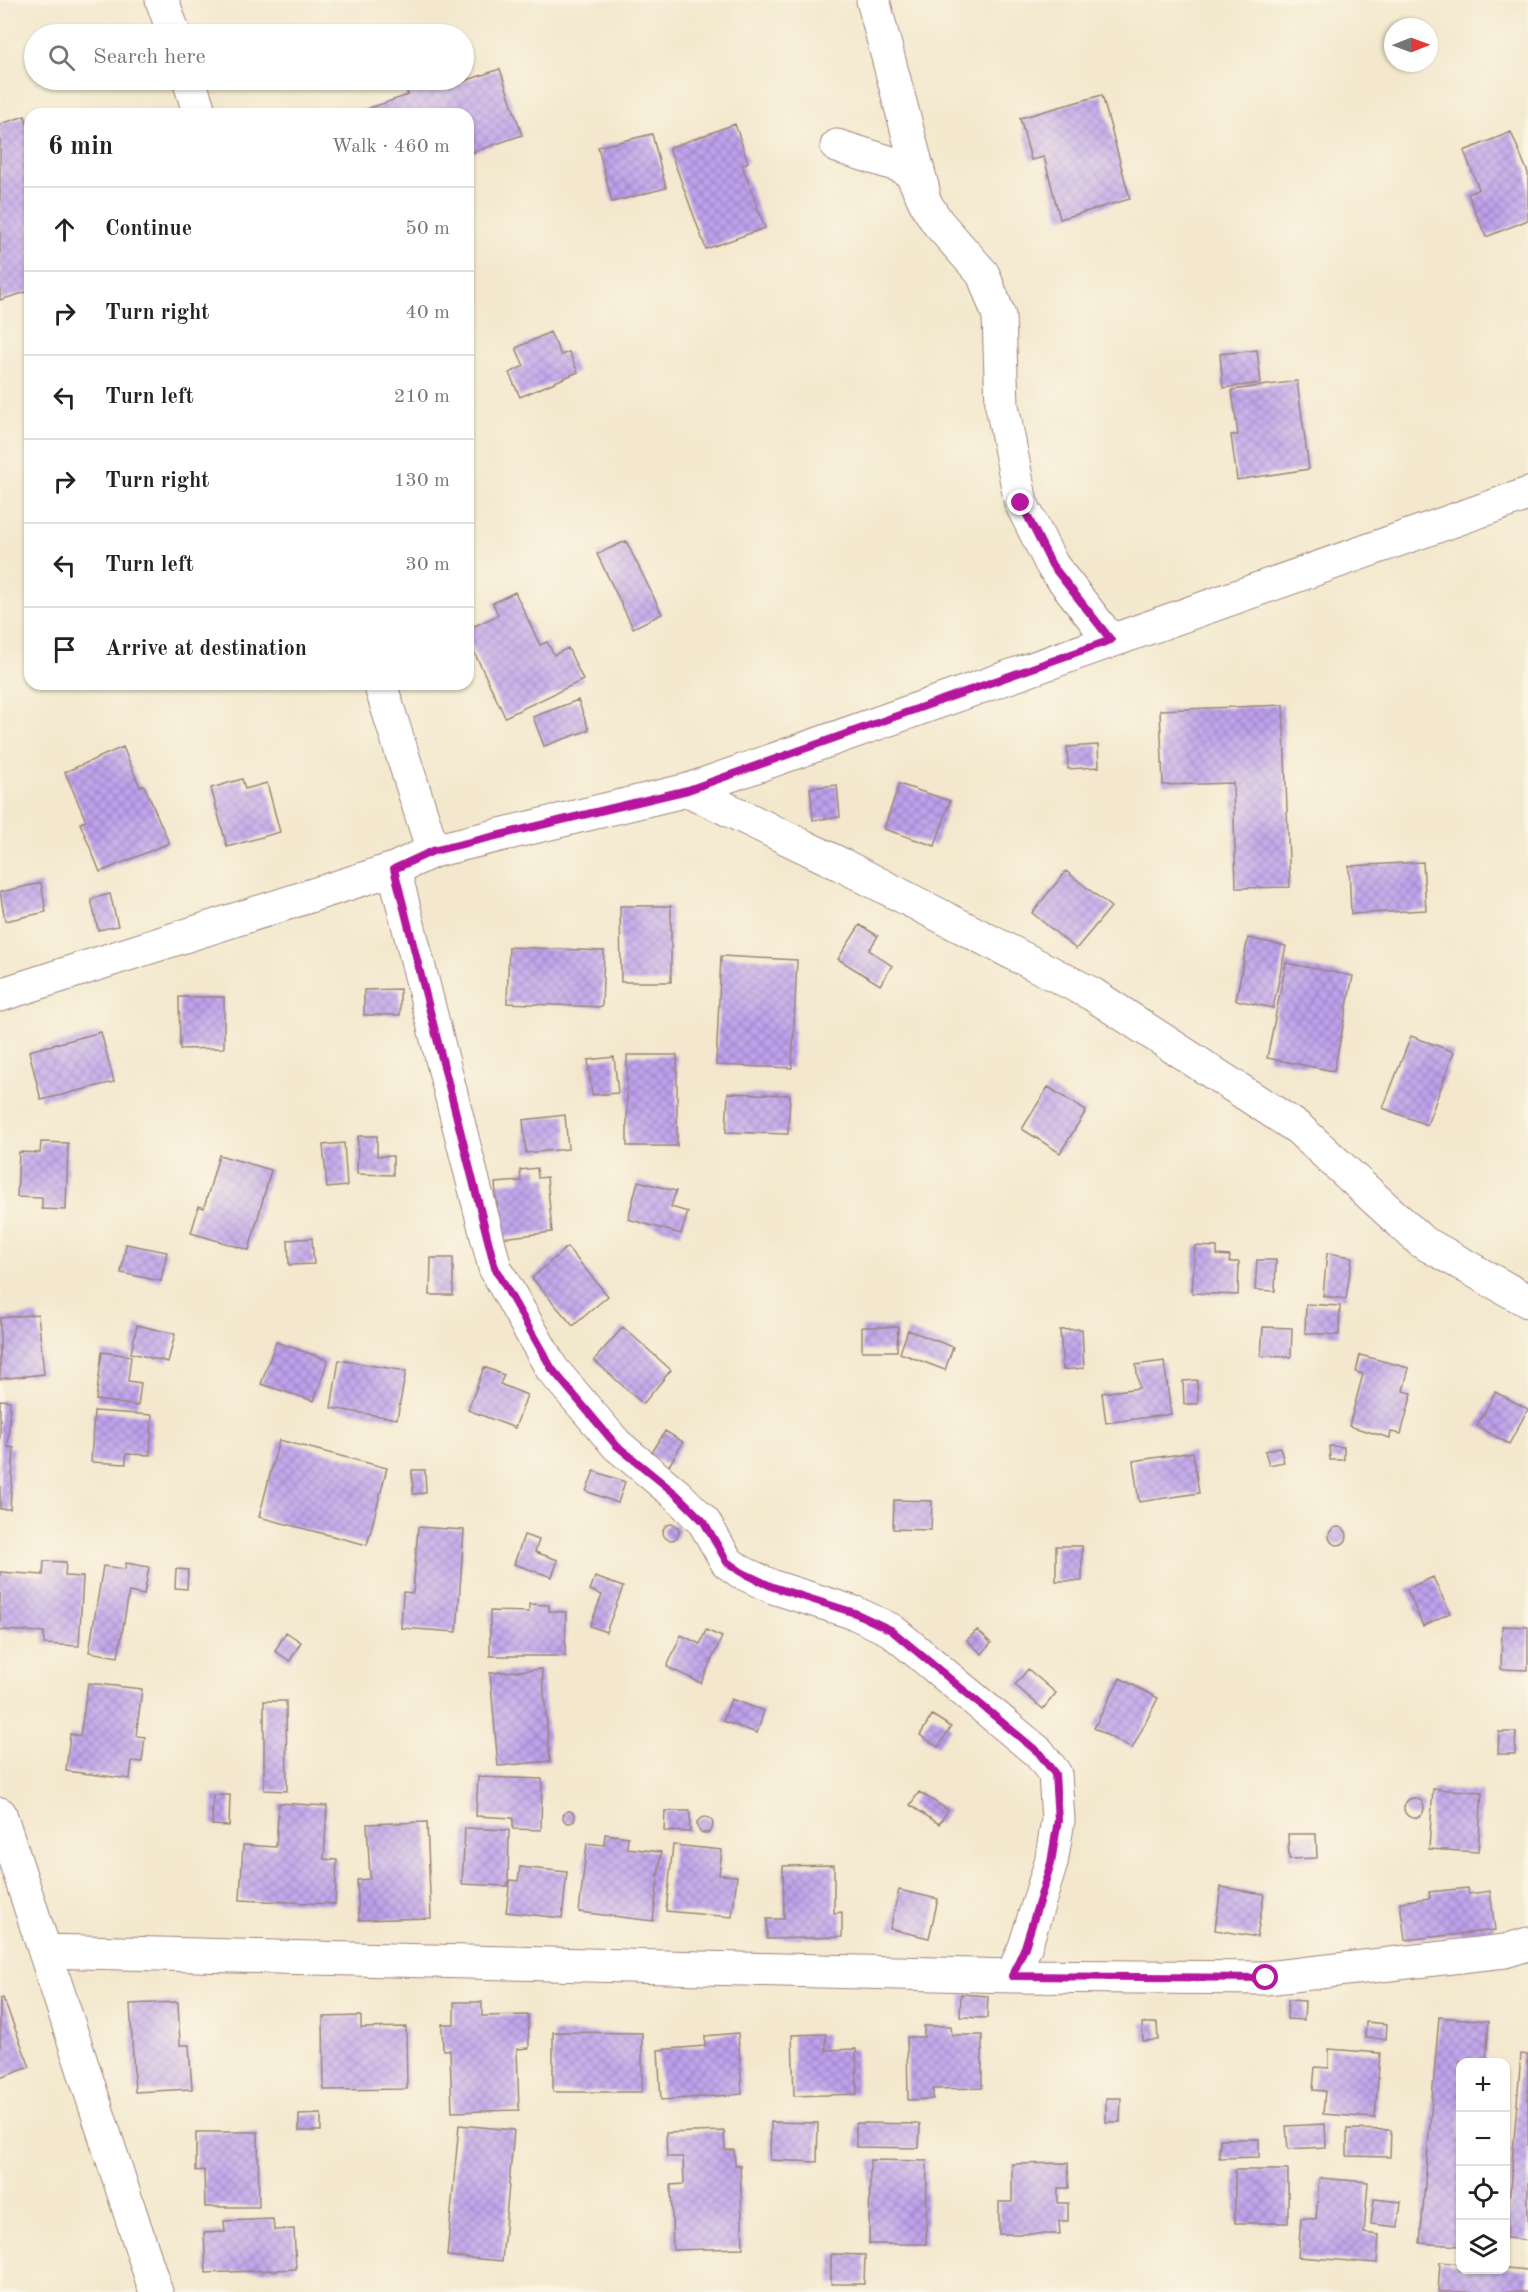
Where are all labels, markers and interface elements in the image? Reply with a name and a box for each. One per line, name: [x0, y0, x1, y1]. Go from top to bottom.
north arrow: [1384, 18, 1438, 72]
search box: [24, 24, 474, 90]
icon: search: [45, 41, 78, 74]
text: Search here: [93, 46, 206, 68]
text: 6 min: [48, 134, 113, 160]
text: Walk · 460 m: [331, 137, 450, 157]
icon: ahead: [48, 213, 81, 246]
text: Continue: [105, 218, 192, 240]
text: 50 m: [405, 219, 450, 239]
icon: right: [48, 297, 81, 330]
text: Turn right: [105, 302, 209, 324]
text: 40 m: [405, 303, 450, 323]
icon: left: [48, 381, 81, 414]
text: Turn left: [105, 386, 194, 408]
text: 210 m: [394, 387, 450, 407]
icon: right: [48, 465, 81, 498]
text: Turn right: [105, 470, 209, 492]
text: 130 m: [394, 471, 450, 491]
route end: [1007, 489, 1033, 515]
icon: left: [48, 549, 81, 582]
text: Turn left: [105, 554, 194, 576]
text: 30 m: [405, 555, 450, 575]
icon: arrive: [48, 633, 81, 666]
text: Arrive at destination: [105, 638, 307, 660]
route start: [1252, 1964, 1278, 1990]
map controls: [1456, 2058, 1510, 2274]
button: +: [1456, 2058, 1510, 2112]
button: −: [1456, 2112, 1510, 2166]
button: locate: [1456, 2166, 1510, 2220]
button: layers: [1456, 2220, 1510, 2274]

